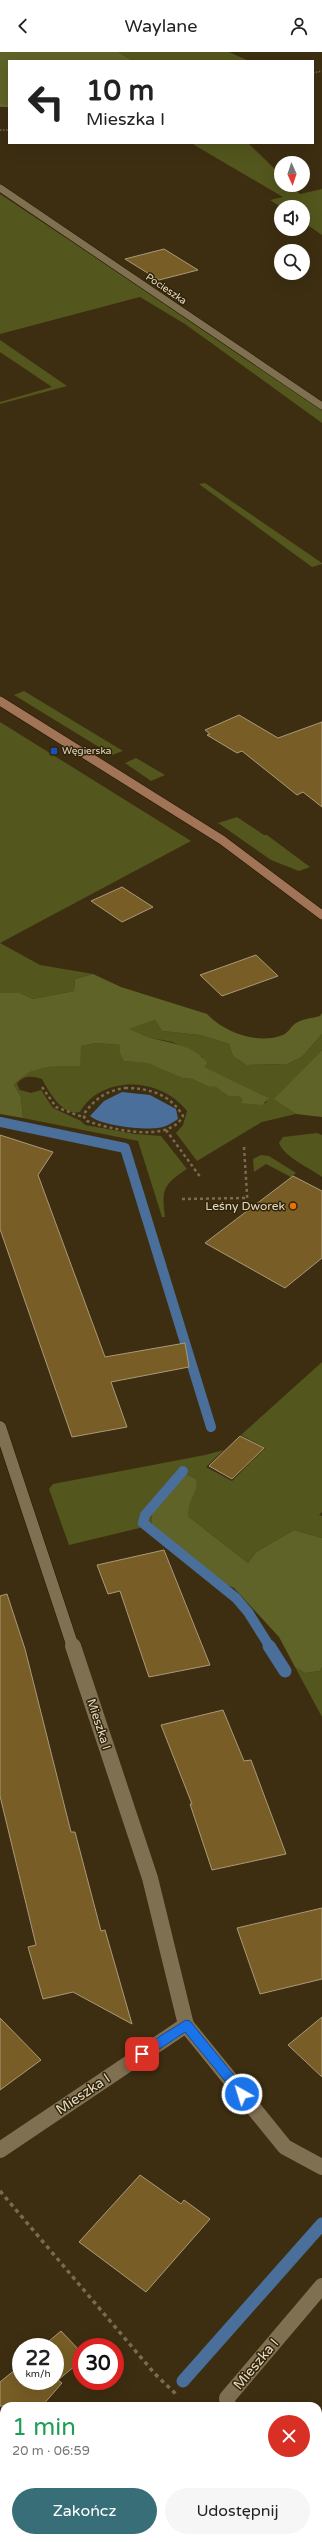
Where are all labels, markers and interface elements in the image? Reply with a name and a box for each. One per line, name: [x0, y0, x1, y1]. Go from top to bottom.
icon: back: [12, 15, 34, 37]
text: Waylane: [125, 15, 197, 37]
icon: person: [288, 15, 310, 37]
text: 10 m: [86, 74, 154, 108]
icon: left: [20, 76, 72, 128]
text: Mieszka I: [86, 108, 165, 130]
north arrow: [274, 156, 310, 192]
map controls: [274, 156, 310, 280]
button: sound: [274, 200, 310, 236]
button: search: [274, 244, 310, 280]
street label: Pocieszka: [143, 271, 189, 307]
place label: Węgierska: [62, 745, 111, 757]
marker: Węgierska: [49, 746, 59, 756]
place label: Leśny Dworek: [205, 1199, 285, 1213]
marker: Leśny Dworek: [288, 1201, 298, 1211]
street label: Mieszka I: [84, 1697, 114, 1751]
pin: [125, 2037, 159, 2071]
icon: arrive: [131, 2043, 153, 2065]
street label: Mieszka I: [53, 2070, 113, 2118]
position arrow: [221, 2073, 263, 2115]
street label: Mieszka I: [230, 2335, 282, 2393]
speed limit sign: 30: [72, 2338, 124, 2390]
text: 22: [25, 2347, 51, 2371]
text: km/h: [25, 2368, 51, 2380]
text: 1 min: [12, 2413, 76, 2442]
button: close: [268, 2415, 310, 2457]
text: 20 m · 06:59: [12, 2443, 90, 2459]
button: Zakończ: [12, 2488, 157, 2534]
button: Udostępnij: [165, 2488, 310, 2534]

